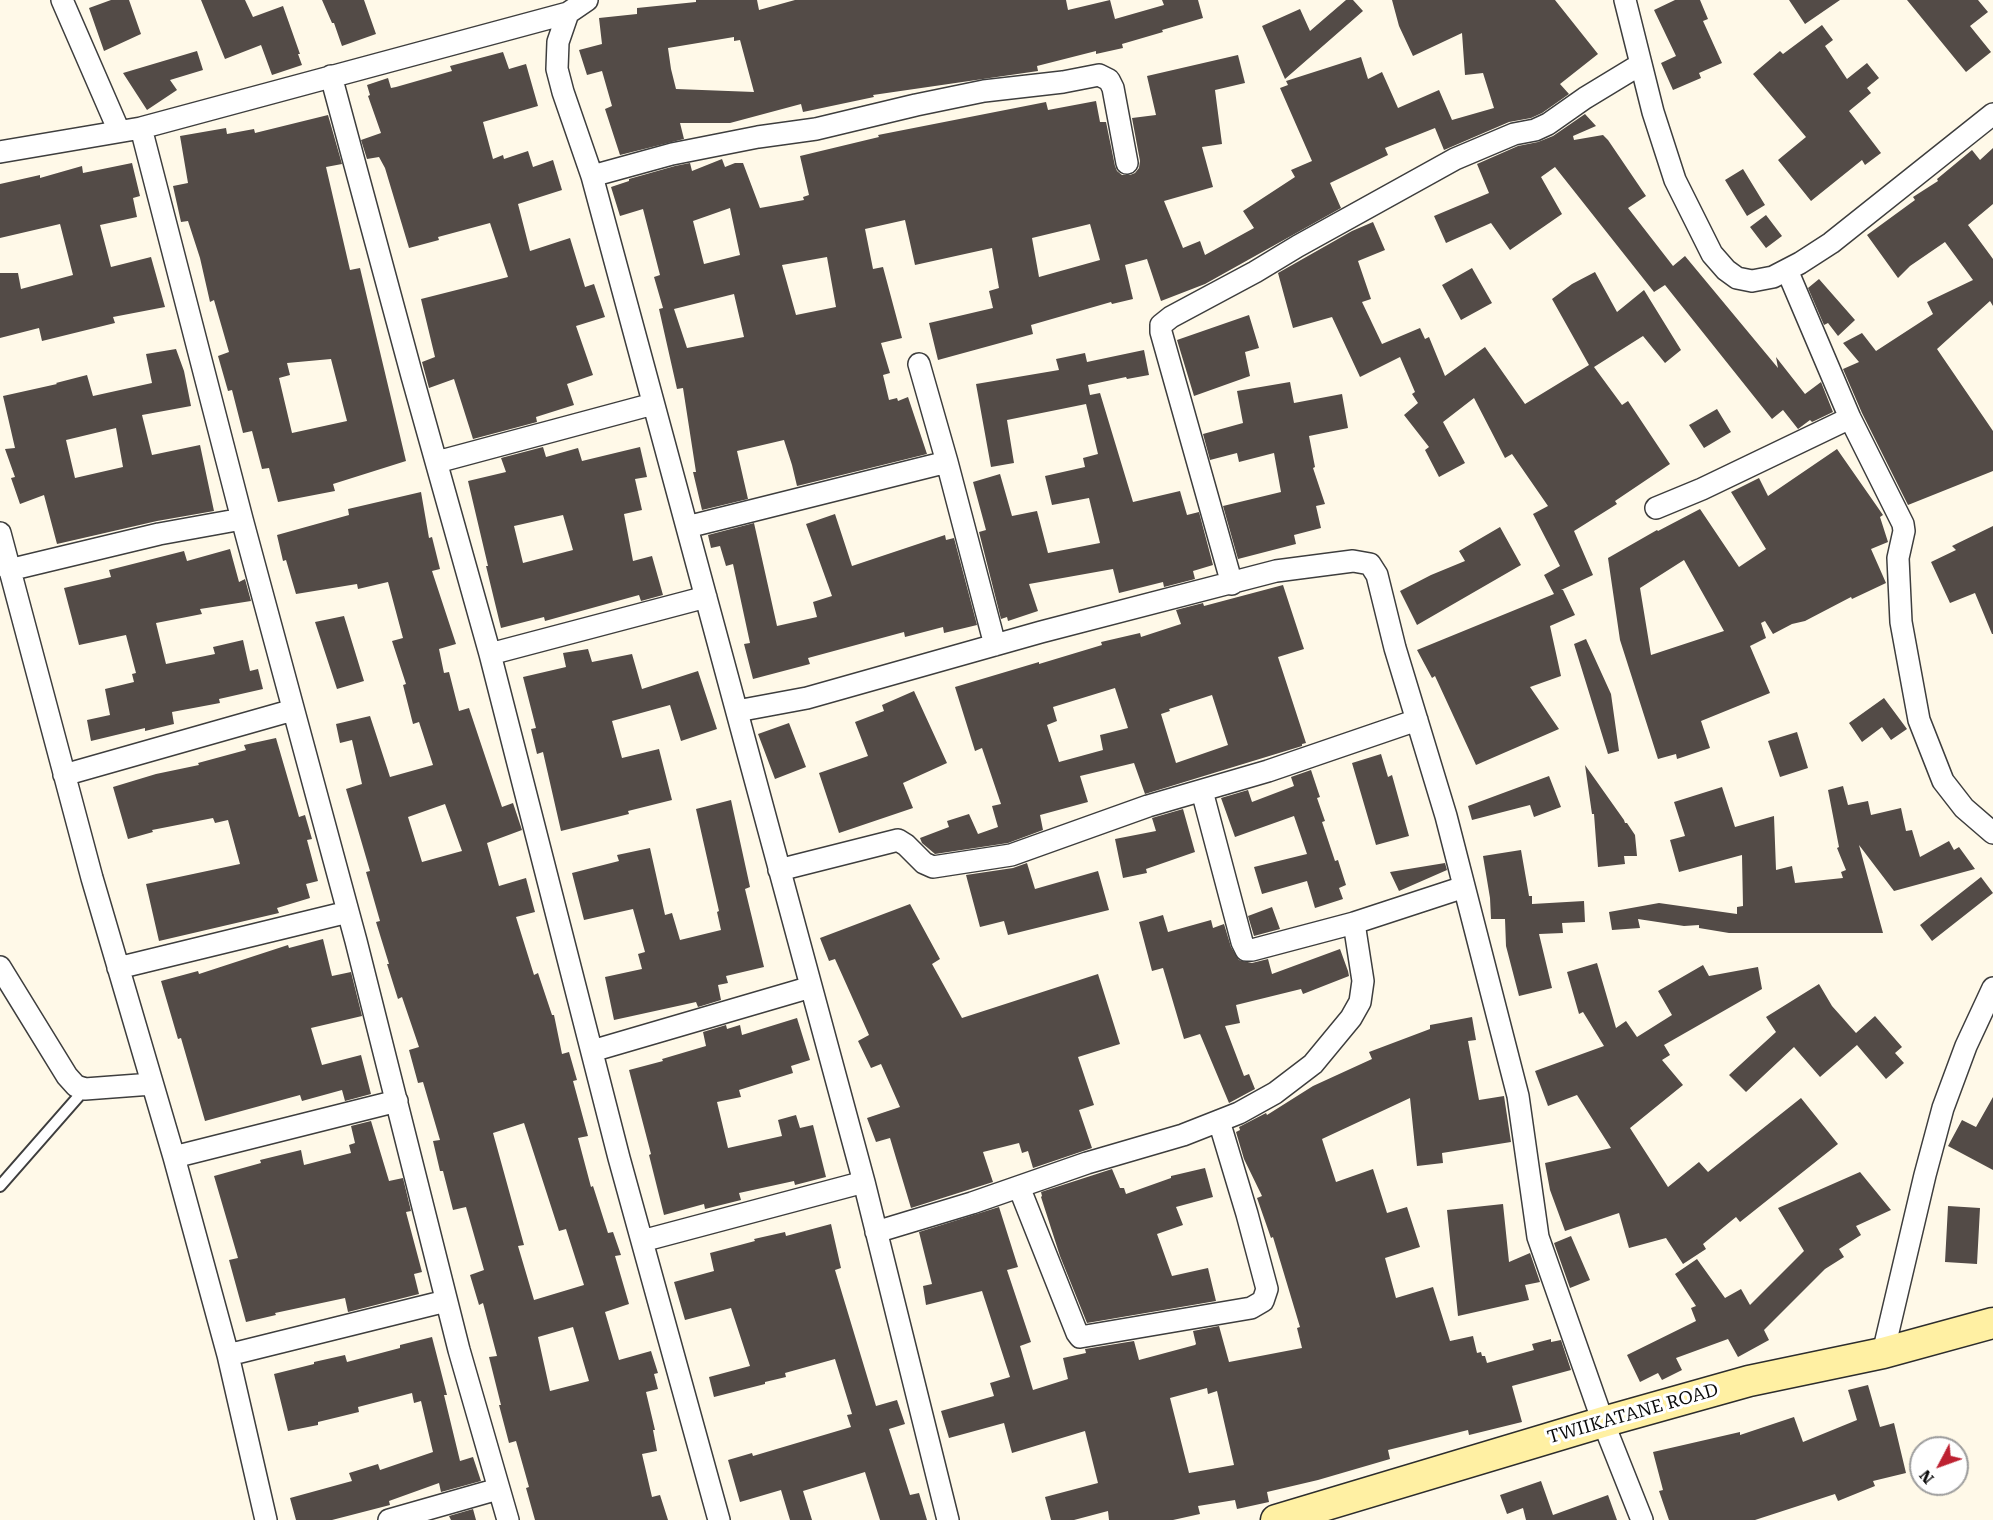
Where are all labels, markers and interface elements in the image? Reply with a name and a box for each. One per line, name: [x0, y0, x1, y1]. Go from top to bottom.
street label: TWIIKATANE ROAD: [1545, 1379, 1721, 1449]
north arrow: [1909, 1436, 1969, 1496]
text: N: [1915, 1466, 1938, 1488]

